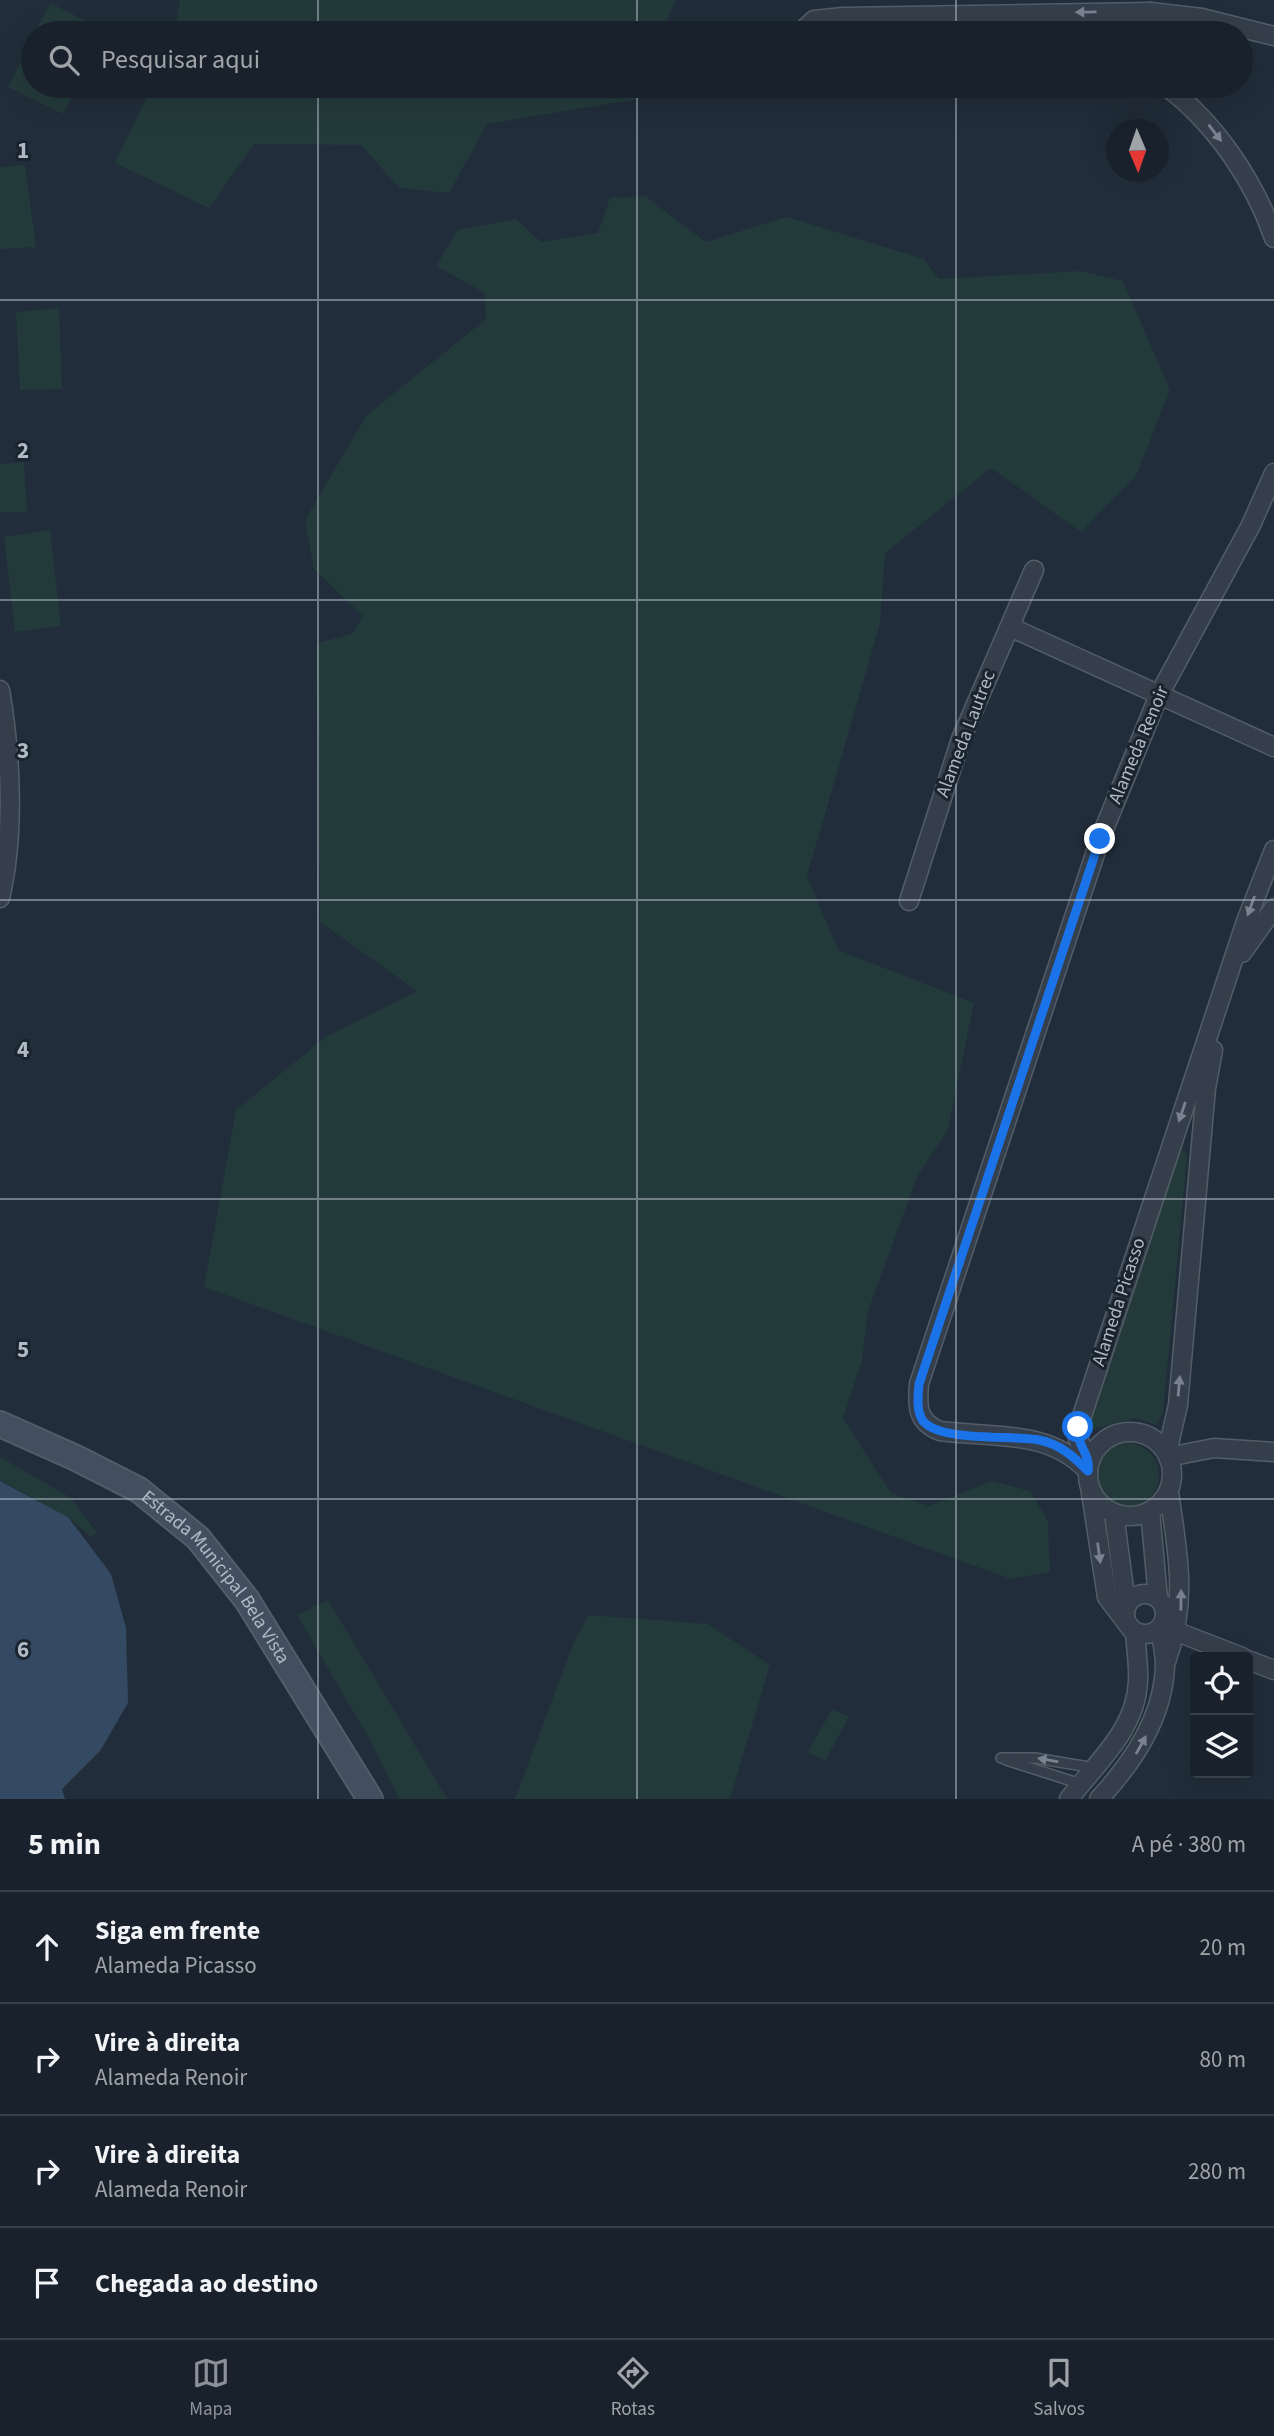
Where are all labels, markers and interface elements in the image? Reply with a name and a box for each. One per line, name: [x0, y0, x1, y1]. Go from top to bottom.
one-way arrow: [1075, 7, 1097, 18]
search box: [21, 21, 1253, 98]
icon: search: [45, 41, 83, 79]
text: Pesquisar aqui: [101, 41, 260, 78]
north arrow: [1106, 119, 1169, 182]
one-way arrow: [1207, 124, 1222, 142]
text: 1: [17, 134, 29, 167]
text: 2: [17, 434, 29, 467]
street label: Alameda Lautrec: [929, 666, 1003, 801]
street label: Alameda Renoir: [1102, 681, 1176, 808]
text: 3: [17, 734, 29, 767]
route end: [1084, 823, 1115, 854]
one-way arrow: [1245, 896, 1256, 917]
text: 4: [17, 1033, 29, 1066]
one-way arrow: [1176, 1102, 1187, 1123]
street label: Alameda Picasso: [1086, 1234, 1152, 1370]
text: 5: [17, 1333, 29, 1366]
one-way arrow: [1174, 1375, 1185, 1397]
route start: [1062, 1411, 1093, 1442]
street label: Estrada Municipal Bela Vista: [135, 1484, 297, 1669]
one-way arrow: [1094, 1543, 1105, 1565]
one-way arrow: [1175, 1588, 1186, 1610]
text: 6: [17, 1633, 29, 1666]
map controls: [1190, 1652, 1253, 1778]
button: locate: [1190, 1652, 1253, 1715]
button: layers: [1190, 1715, 1253, 1778]
one-way arrow: [1135, 1735, 1146, 1755]
one-way arrow: [1037, 1754, 1059, 1765]
text: 5 min: [28, 1823, 101, 1866]
text: A pé · 380 m: [1132, 1828, 1246, 1861]
text: Siga em frente: [95, 1912, 260, 1949]
icon: ahead: [28, 1928, 66, 1966]
text: 20 m: [1199, 1931, 1246, 1964]
text: Alameda Picasso: [95, 1949, 257, 1982]
text: Vire à direita: [95, 2024, 240, 2061]
icon: right: [28, 2040, 66, 2078]
text: 80 m: [1199, 2043, 1246, 2076]
text: Alameda Renoir: [95, 2061, 247, 2094]
text: Vire à direita: [95, 2136, 240, 2173]
icon: right: [28, 2152, 66, 2190]
text: 280 m: [1188, 2155, 1246, 2188]
text: Alameda Renoir: [95, 2173, 247, 2206]
icon: arrive: [28, 2264, 66, 2302]
text: Chegada ao destino: [95, 2265, 318, 2302]
tab: Mapa: [189, 2354, 232, 2423]
tab: Rotas: [611, 2354, 655, 2423]
tab: Salvos: [1033, 2354, 1085, 2423]

